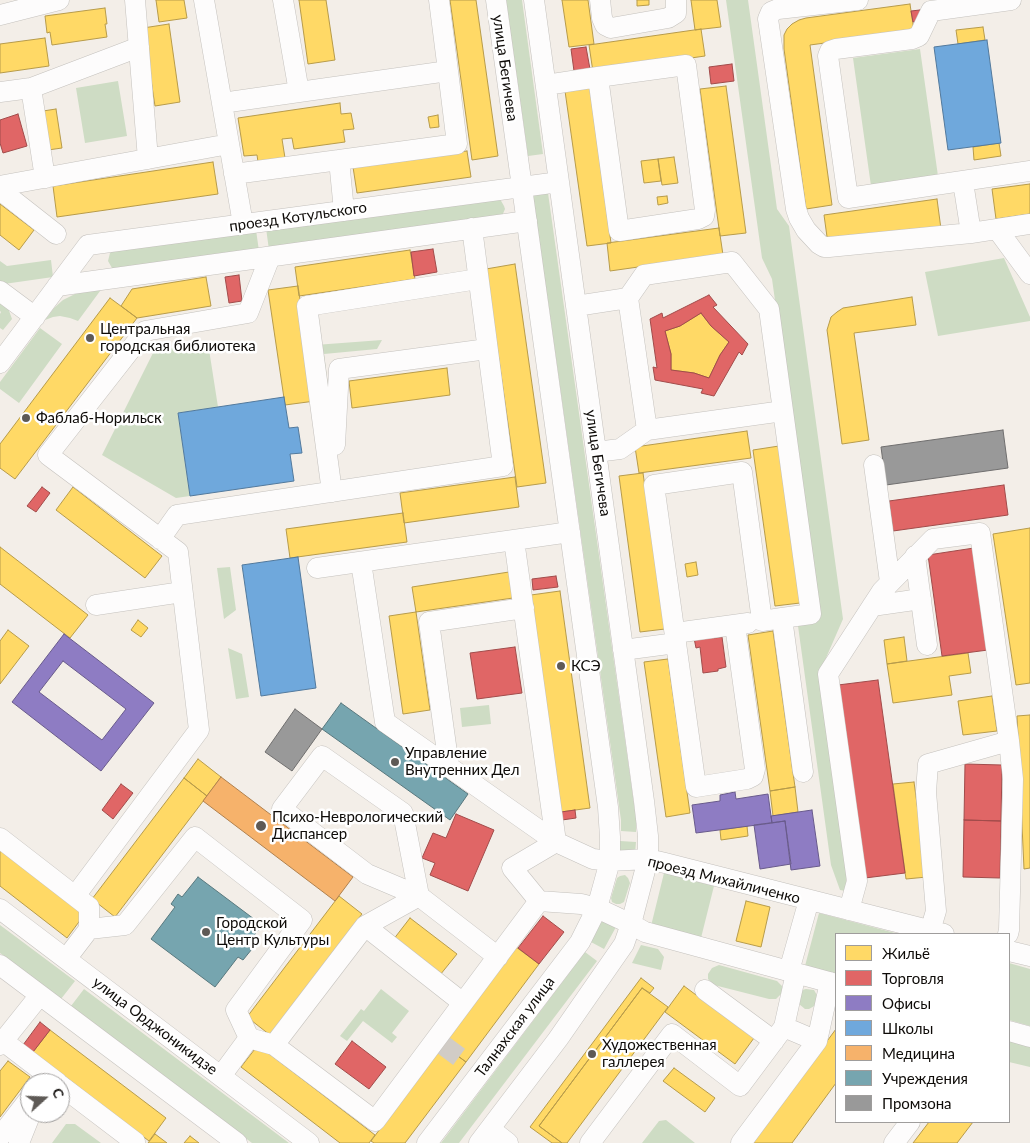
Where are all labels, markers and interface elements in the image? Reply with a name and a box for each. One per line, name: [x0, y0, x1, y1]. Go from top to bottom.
street label: улица Бегичева: [489, 14, 521, 122]
street label: проезд Котульского: [228, 198, 368, 236]
place label: Центральная городская библиотека: [100, 320, 256, 355]
marker: Центральная городская библиотека: [84, 332, 96, 344]
place label: Фаблаб-Норильск: [36, 409, 162, 427]
street label: улица Бегичева: [582, 409, 614, 517]
marker: Фаблаб-Норильск: [20, 412, 32, 424]
place label: КСЭ: [571, 657, 601, 675]
marker: КСЭ: [555, 660, 567, 672]
place label: Управление Внутренних Дел: [405, 744, 519, 779]
marker: Управление Внутренних Дел: [389, 756, 401, 768]
place label: Психо-Неврологический Диспансер: [272, 808, 443, 843]
marker: Психо-Неврологический Диспансер: [254, 819, 268, 833]
street label: проезд Михайличенко: [646, 852, 802, 908]
place label: Городской Центр Культуры: [216, 914, 329, 949]
marker: Городской Центр Культуры: [200, 926, 212, 938]
legend: [835, 933, 1010, 1123]
text: Жильё: [882, 944, 930, 962]
text: Торговля: [882, 969, 944, 987]
street label: улица Орджоникидзе: [89, 973, 221, 1079]
street label: Талнахская улица: [471, 973, 559, 1081]
text: Офисы: [882, 994, 931, 1012]
text: Школы: [882, 1019, 933, 1037]
place label: Художественная галлерея: [602, 1036, 717, 1071]
text: Медицина: [882, 1044, 955, 1062]
marker: Художественная галлерея: [586, 1048, 598, 1060]
text: Учреждения: [882, 1069, 968, 1087]
north arrow: [20, 1073, 70, 1123]
text: С: [49, 1086, 68, 1100]
text: Промзона: [882, 1094, 952, 1112]

